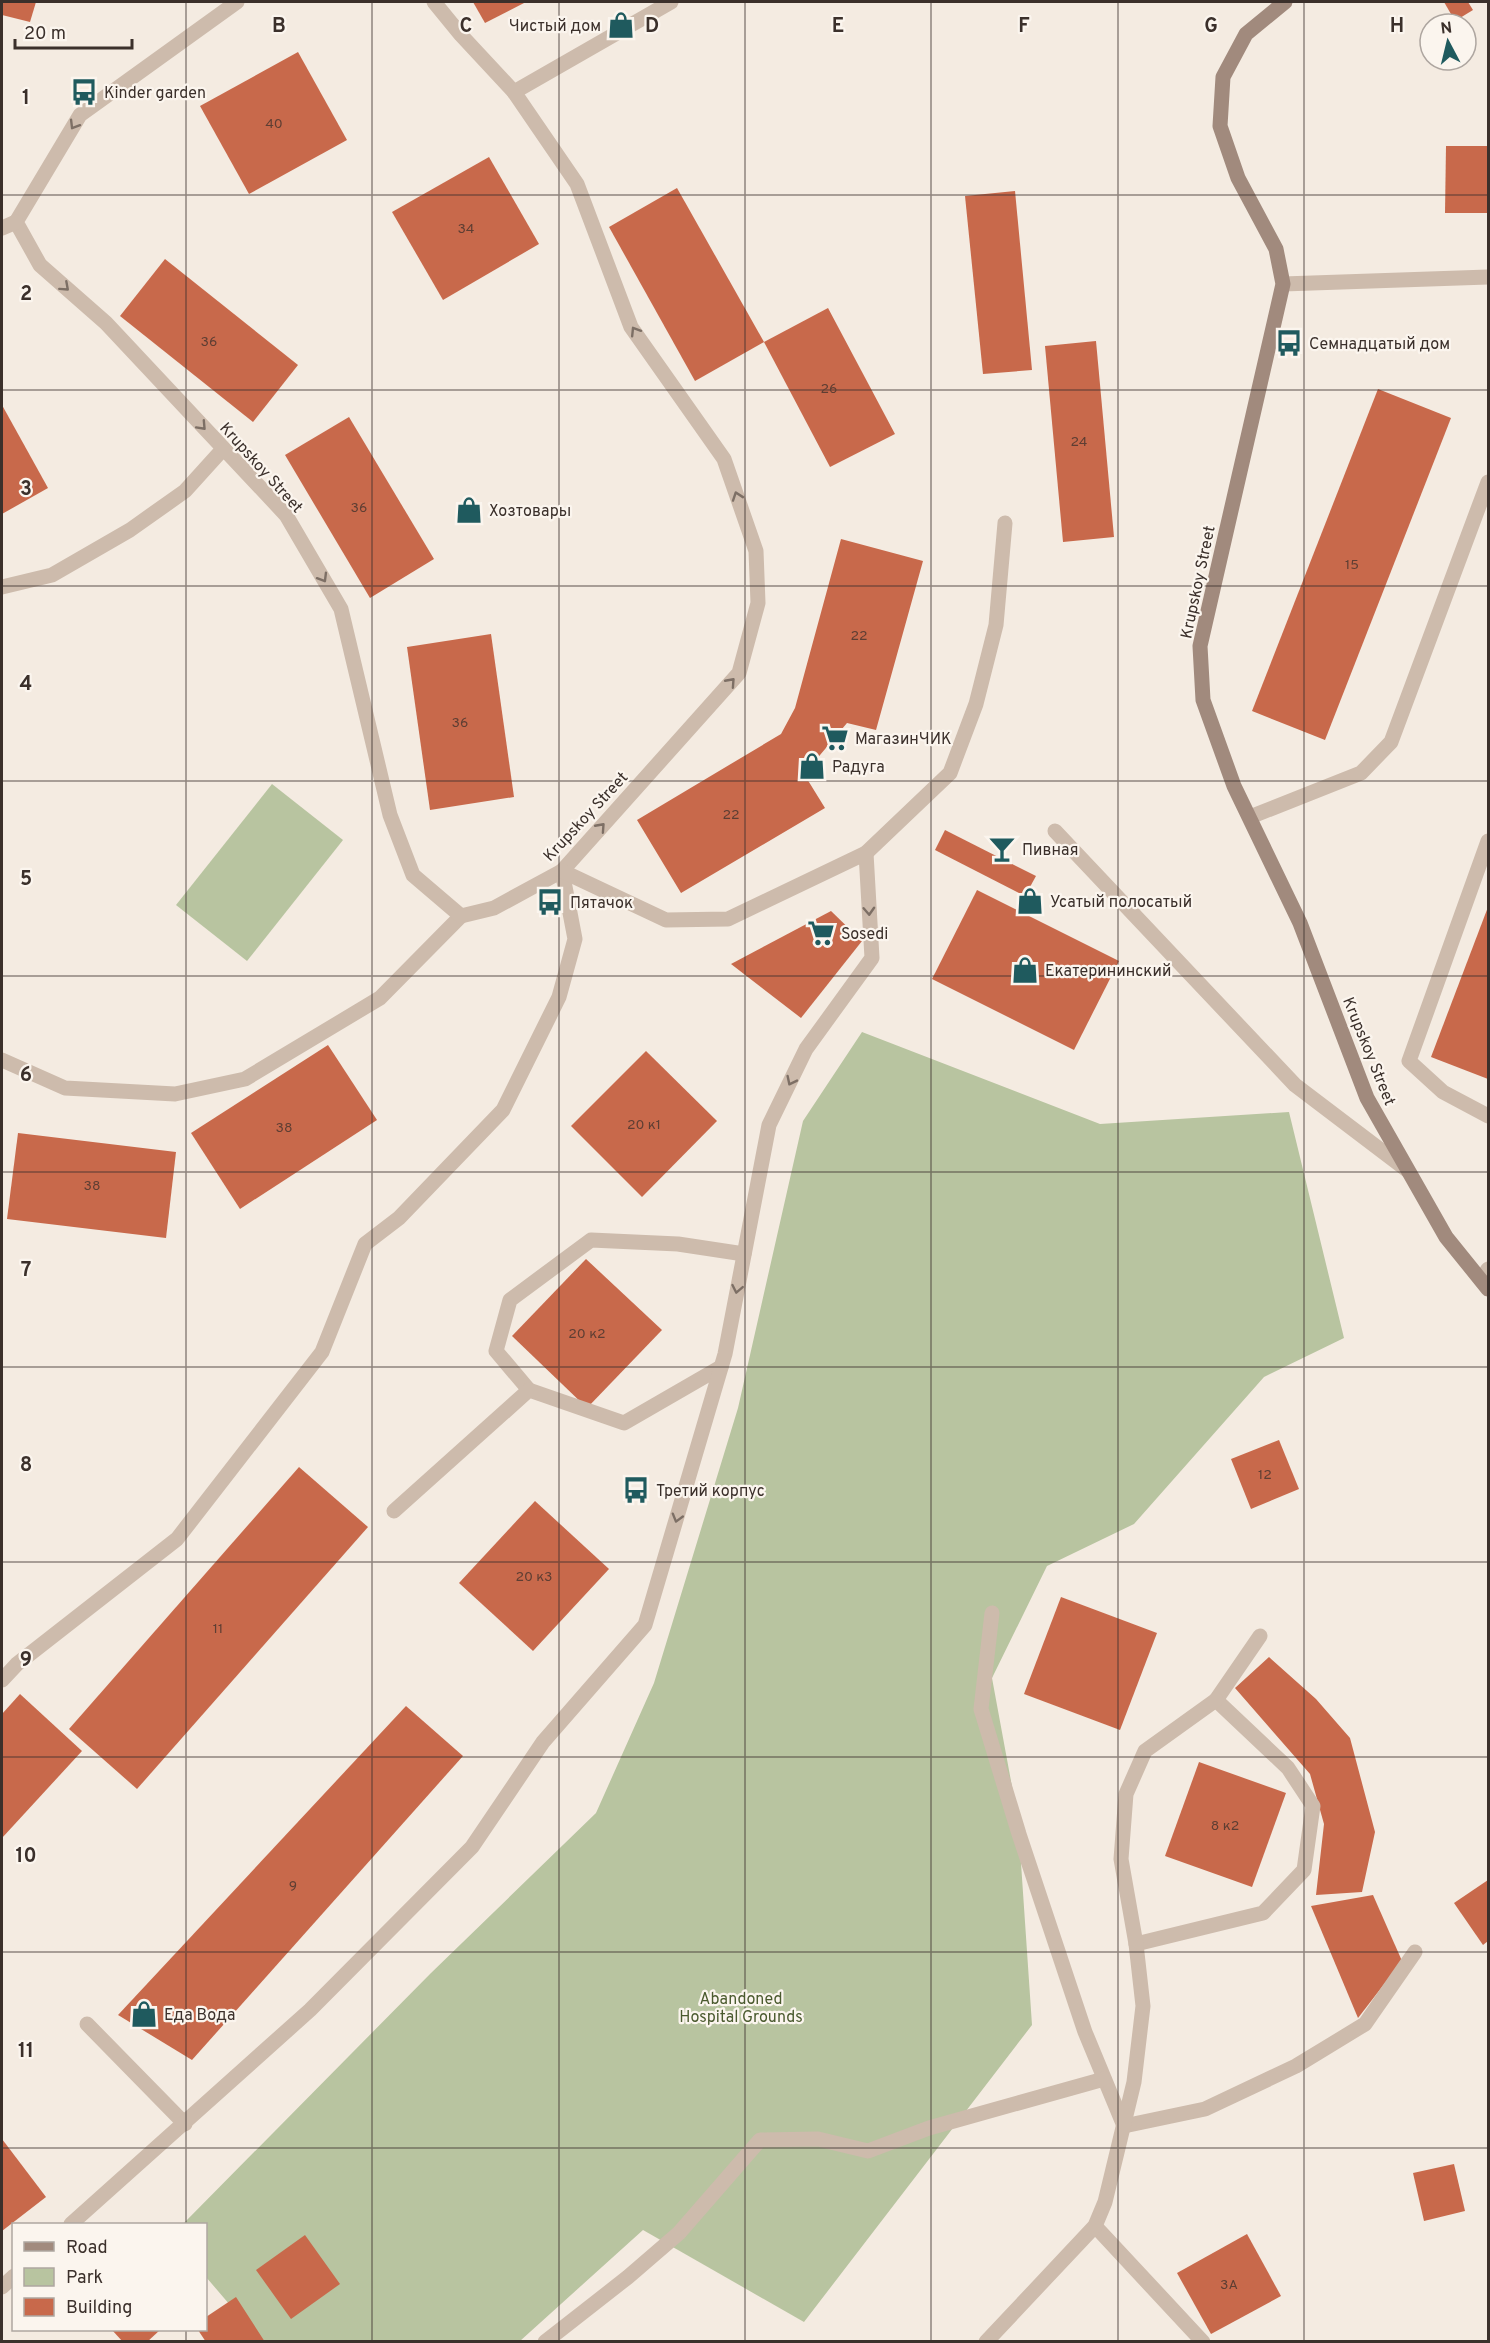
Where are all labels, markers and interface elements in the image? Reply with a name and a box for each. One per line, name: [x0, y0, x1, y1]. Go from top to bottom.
shop icon: Чистый дом: [606, 10, 636, 40]
scale bar: [15, 12, 132, 50]
north arrow: [1418, 12, 1478, 72]
text: B: [272, 14, 286, 40]
text: C: [460, 14, 472, 40]
text: D: [645, 14, 659, 40]
text: E: [832, 14, 844, 40]
text: F: [1018, 14, 1030, 40]
text: G: [1204, 14, 1218, 40]
text: H: [1390, 14, 1404, 40]
place label: Чистый дом: [509, 17, 601, 37]
text: N: [1439, 18, 1453, 40]
text: 20 m: [24, 23, 66, 46]
bus stop icon: Kinder garden: [69, 77, 99, 107]
place label: Kinder garden: [104, 84, 206, 104]
text: 1: [22, 86, 30, 112]
house number: 40: [265, 116, 283, 133]
one-way arrow: [69, 119, 81, 129]
house number: 34: [457, 221, 475, 238]
one-way arrow: [58, 280, 69, 291]
text: 2: [20, 282, 32, 308]
one-way arrow: [631, 327, 643, 337]
bus stop icon: Семнадцатый дом: [1274, 328, 1304, 358]
house number: 36: [201, 334, 217, 351]
place label: Семнадцатый дом: [1309, 335, 1450, 355]
house number: 26: [821, 381, 837, 398]
one-way arrow: [194, 419, 205, 430]
street label: Krupskoy Street: [215, 419, 307, 518]
house number: 24: [1070, 434, 1088, 451]
text: 3: [20, 477, 32, 503]
one-way arrow: [732, 491, 744, 502]
shop icon: Хозтовары: [454, 495, 484, 525]
house number: 36: [351, 500, 367, 517]
place label: Хозтовары: [489, 502, 571, 522]
street label: Krupskoy Street: [1177, 524, 1221, 641]
house number: 15: [1345, 557, 1359, 574]
one-way arrow: [315, 572, 327, 582]
house number: 22: [850, 628, 868, 645]
text: 4: [20, 672, 32, 698]
one-way arrow: [724, 678, 735, 689]
house number: 36: [452, 715, 468, 732]
supermarket icon: МагазинЧИК: [820, 723, 850, 753]
place label: МагазинЧИК: [855, 730, 952, 750]
shop icon: Радуга: [797, 751, 827, 781]
place label: Радуга: [832, 758, 885, 778]
street label: Krupskoy Street: [540, 768, 633, 866]
house number: 22: [722, 807, 740, 824]
one-way arrow: [594, 823, 605, 834]
bar icon: Пивная: [987, 834, 1017, 864]
place label: Пивная: [1022, 841, 1078, 861]
text: 5: [20, 867, 32, 893]
shop icon: Усатый полосатый: [1015, 886, 1045, 916]
bus stop icon: Пятачок: [535, 887, 565, 917]
place label: Усатый полосатый: [1050, 893, 1192, 913]
place label: Пятачок: [570, 894, 633, 914]
one-way arrow: [863, 907, 876, 916]
supermarket icon: Sosedi: [806, 918, 836, 948]
place label: Sosedi: [841, 925, 888, 945]
shop icon: Екатерининский: [1010, 955, 1040, 985]
place label: Екатерининский: [1045, 962, 1171, 982]
street label: Krupskoy Street: [1337, 995, 1399, 1109]
text: 6: [20, 1063, 32, 1089]
one-way arrow: [786, 1075, 798, 1086]
house number: 20 к1: [627, 1117, 661, 1134]
house number: 38: [276, 1120, 292, 1137]
house number: 38: [84, 1178, 100, 1195]
text: 7: [21, 1258, 31, 1284]
one-way arrow: [731, 1284, 744, 1294]
house number: 20 к2: [568, 1326, 606, 1343]
text: 8: [20, 1453, 32, 1479]
house number: 12: [1258, 1467, 1272, 1484]
bus stop icon: Третий корпус: [621, 1475, 651, 1505]
place label: Третий корпус: [656, 1482, 765, 1502]
one-way arrow: [672, 1512, 684, 1523]
house number: 20 к3: [516, 1569, 553, 1586]
house number: 11: [213, 1621, 223, 1638]
text: 9: [20, 1648, 32, 1674]
house number: 8 к2: [1211, 1818, 1239, 1835]
text: 10: [15, 1844, 37, 1870]
house number: 9: [289, 1878, 297, 1895]
park label: Abandoned Hospital Grounds: [679, 1990, 803, 2028]
shop icon: Еда Вода: [129, 1999, 159, 2029]
place label: Еда Вода: [164, 2006, 235, 2026]
text: 11: [18, 2039, 34, 2065]
legend: [12, 2223, 207, 2331]
text: Road: [66, 2237, 108, 2260]
text: Park: [66, 2267, 103, 2290]
house number: 3А: [1220, 2277, 1238, 2294]
text: Building: [66, 2297, 132, 2320]

